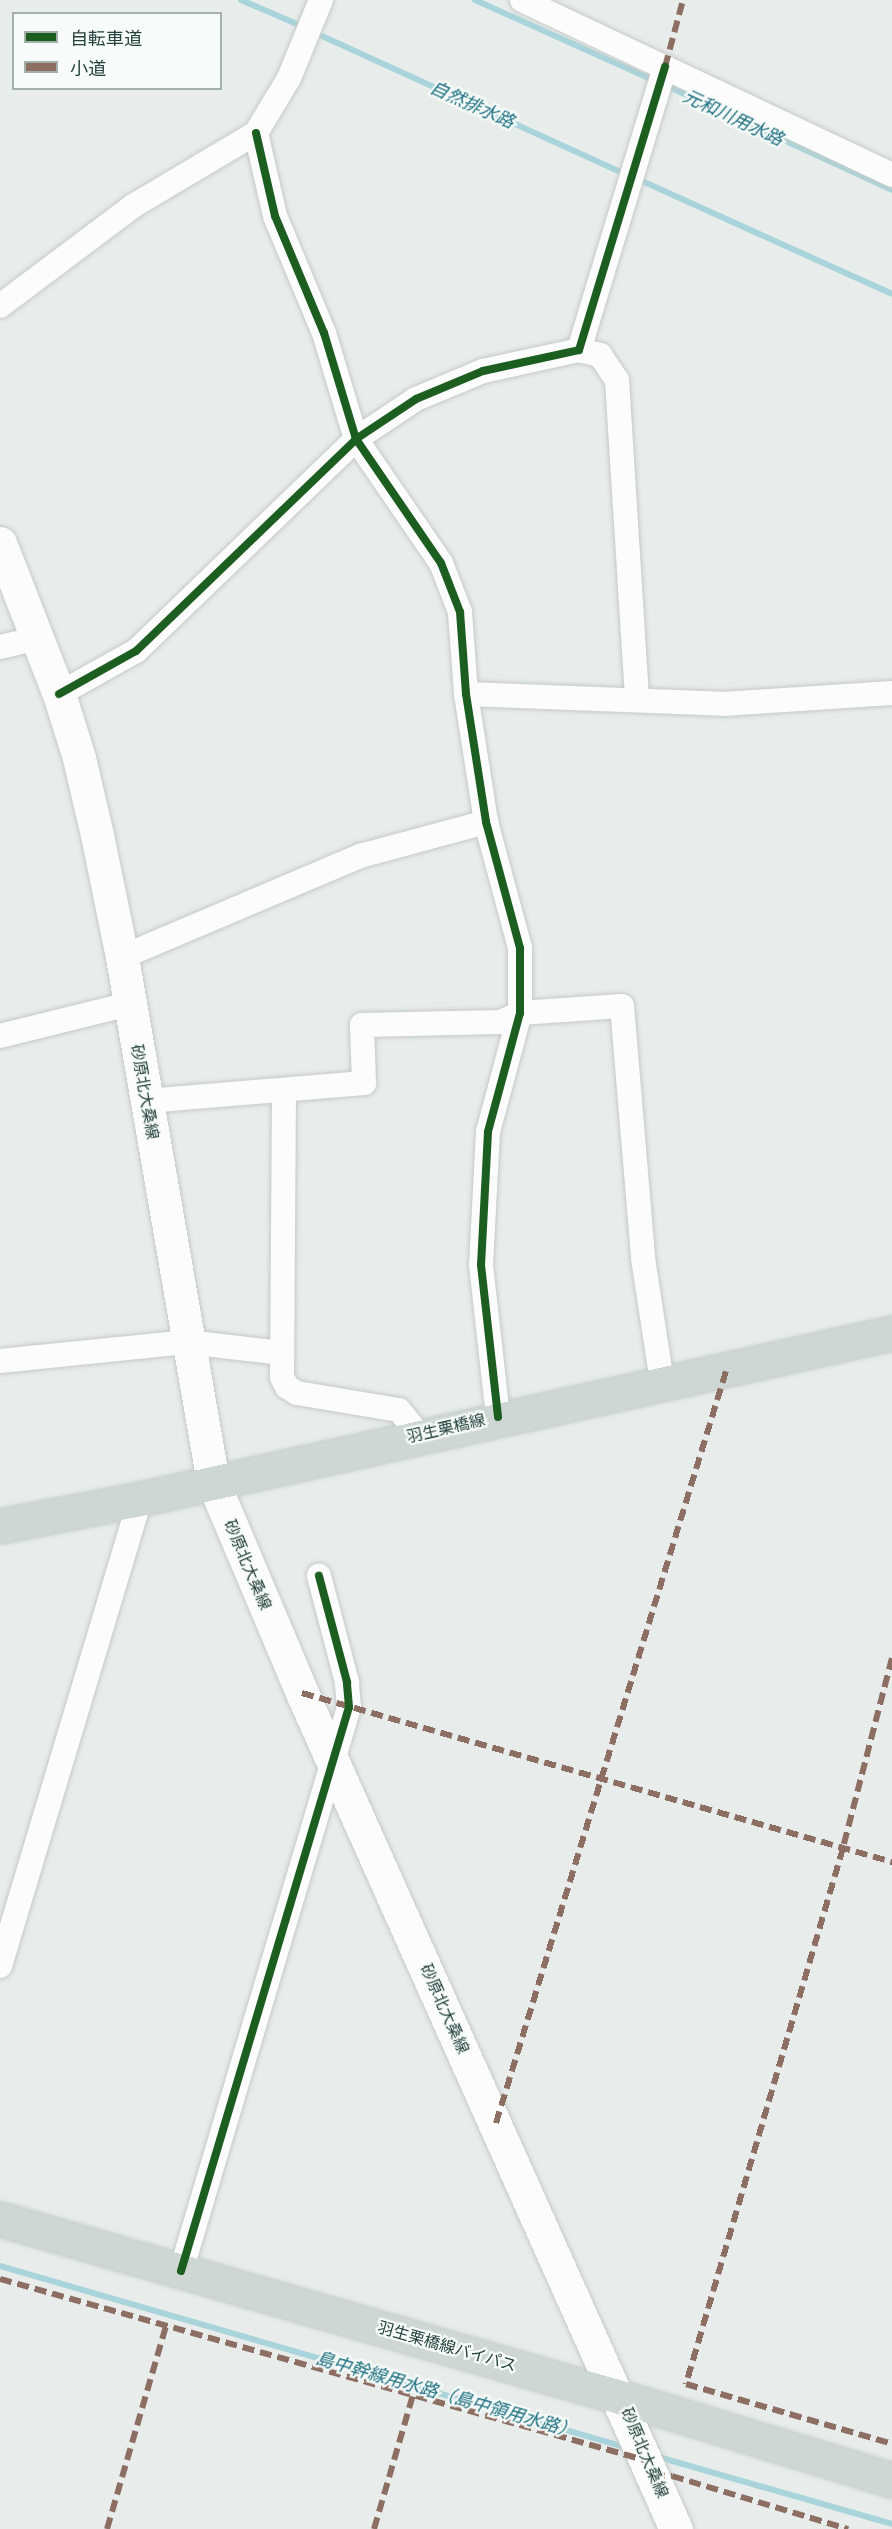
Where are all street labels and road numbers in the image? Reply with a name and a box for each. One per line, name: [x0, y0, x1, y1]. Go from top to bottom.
street label: 砂原北大桑線: [126, 1043, 162, 1141]
street label: 羽生栗橋線: [405, 1411, 487, 1447]
street label: 砂原北大桑線: [219, 1517, 275, 1613]
street label: 砂原北大桑線: [416, 1961, 472, 2057]
street label: 羽生栗橋線バイパス: [375, 2318, 519, 2376]
street label: 砂原北大桑線: [616, 2405, 672, 2501]

